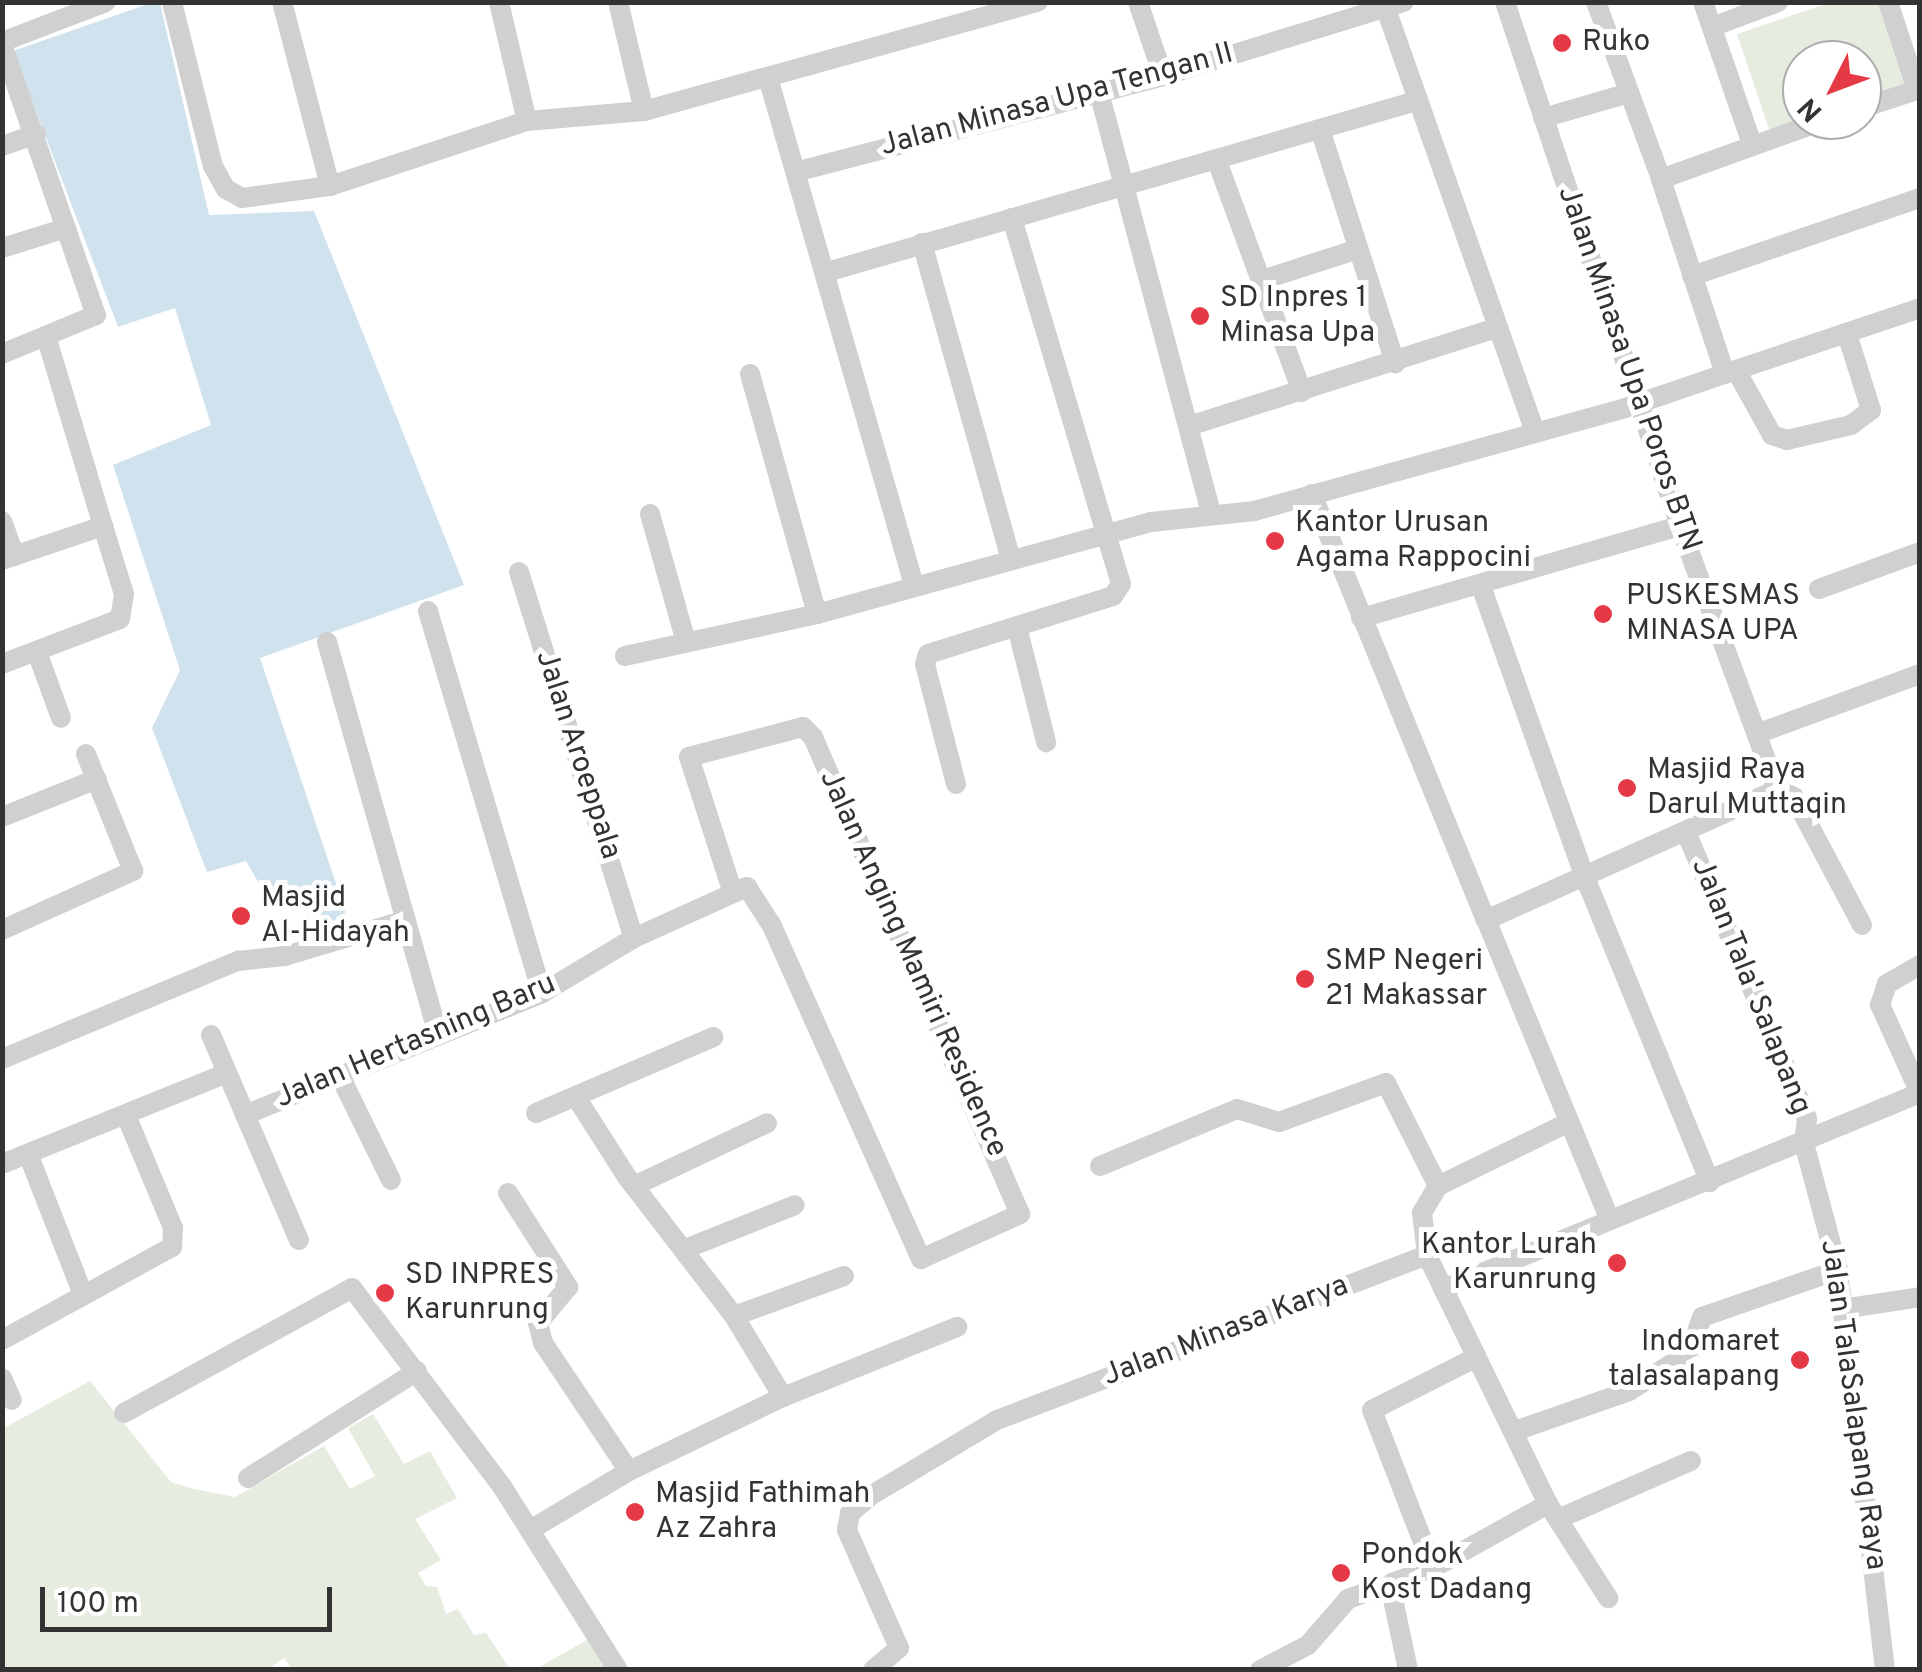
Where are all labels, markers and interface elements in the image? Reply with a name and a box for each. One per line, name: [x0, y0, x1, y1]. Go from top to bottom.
place label: Ruko: [1582, 25, 1650, 61]
marker: Ruko: [1551, 32, 1573, 54]
street label: Jalan Minasa Upa Tengan II: [876, 36, 1238, 166]
north arrow: [1782, 40, 1882, 140]
text: N: [1791, 89, 1831, 128]
street label: Jalan Minasa Upa Poros BTN: [1548, 182, 1708, 556]
place label: SD Inpres 1 Minasa Upa: [1220, 281, 1375, 352]
marker: SD Inpres 1 Minasa Upa: [1189, 305, 1211, 327]
place label: Kantor Urusan Agama Rappocini: [1295, 506, 1531, 576]
marker: Kantor Urusan Agama Rappocini: [1264, 530, 1286, 552]
place label: PUSKESMAS MINASA UPA: [1626, 579, 1800, 650]
marker: PUSKESMAS MINASA UPA: [1590, 601, 1616, 627]
street label: Jalan Aroeppala: [526, 645, 628, 865]
place label: Masjid Raya Darul Muttaqin: [1647, 753, 1847, 824]
street label: Jalan Anging Mamiri Residence: [810, 764, 1014, 1164]
marker: Masjid Raya Darul Muttaqin: [1616, 777, 1638, 799]
street label: Jalan Tala' Salapang: [1682, 853, 1818, 1121]
place label: Masjid Al-Hidayah: [261, 881, 410, 952]
marker: Masjid Al-Hidayah: [230, 905, 252, 927]
place label: SMP Negeri 21 Makassar: [1325, 944, 1487, 1014]
street label: Jalan Hertasning Baru: [271, 967, 561, 1117]
marker: SMP Negeri 21 Makassar: [1294, 968, 1316, 990]
place label: Kantor Lurah Karunrung: [1421, 1228, 1597, 1298]
street label: Jalan TalaSalapang Raya: [1811, 1237, 1893, 1573]
marker: Kantor Lurah Karunrung: [1606, 1252, 1628, 1274]
place label: SD INPRES Karunrung: [405, 1258, 554, 1328]
street label: Jalan Minasa Karya: [1098, 1269, 1354, 1395]
marker: SD INPRES Karunrung: [374, 1282, 396, 1304]
place label: Indomaret talasalapang: [1608, 1325, 1780, 1396]
marker: Indomaret talasalapang: [1789, 1349, 1811, 1371]
place label: Masjid Fathimah Az Zahra: [655, 1477, 870, 1548]
marker: Masjid Fathimah Az Zahra: [624, 1501, 646, 1523]
place label: Pondok Kost Dadang: [1361, 1538, 1532, 1608]
marker: Pondok Kost Dadang: [1330, 1562, 1352, 1584]
scale bar: [45, 1567, 338, 1629]
text: 100 m: [57, 1586, 139, 1623]

